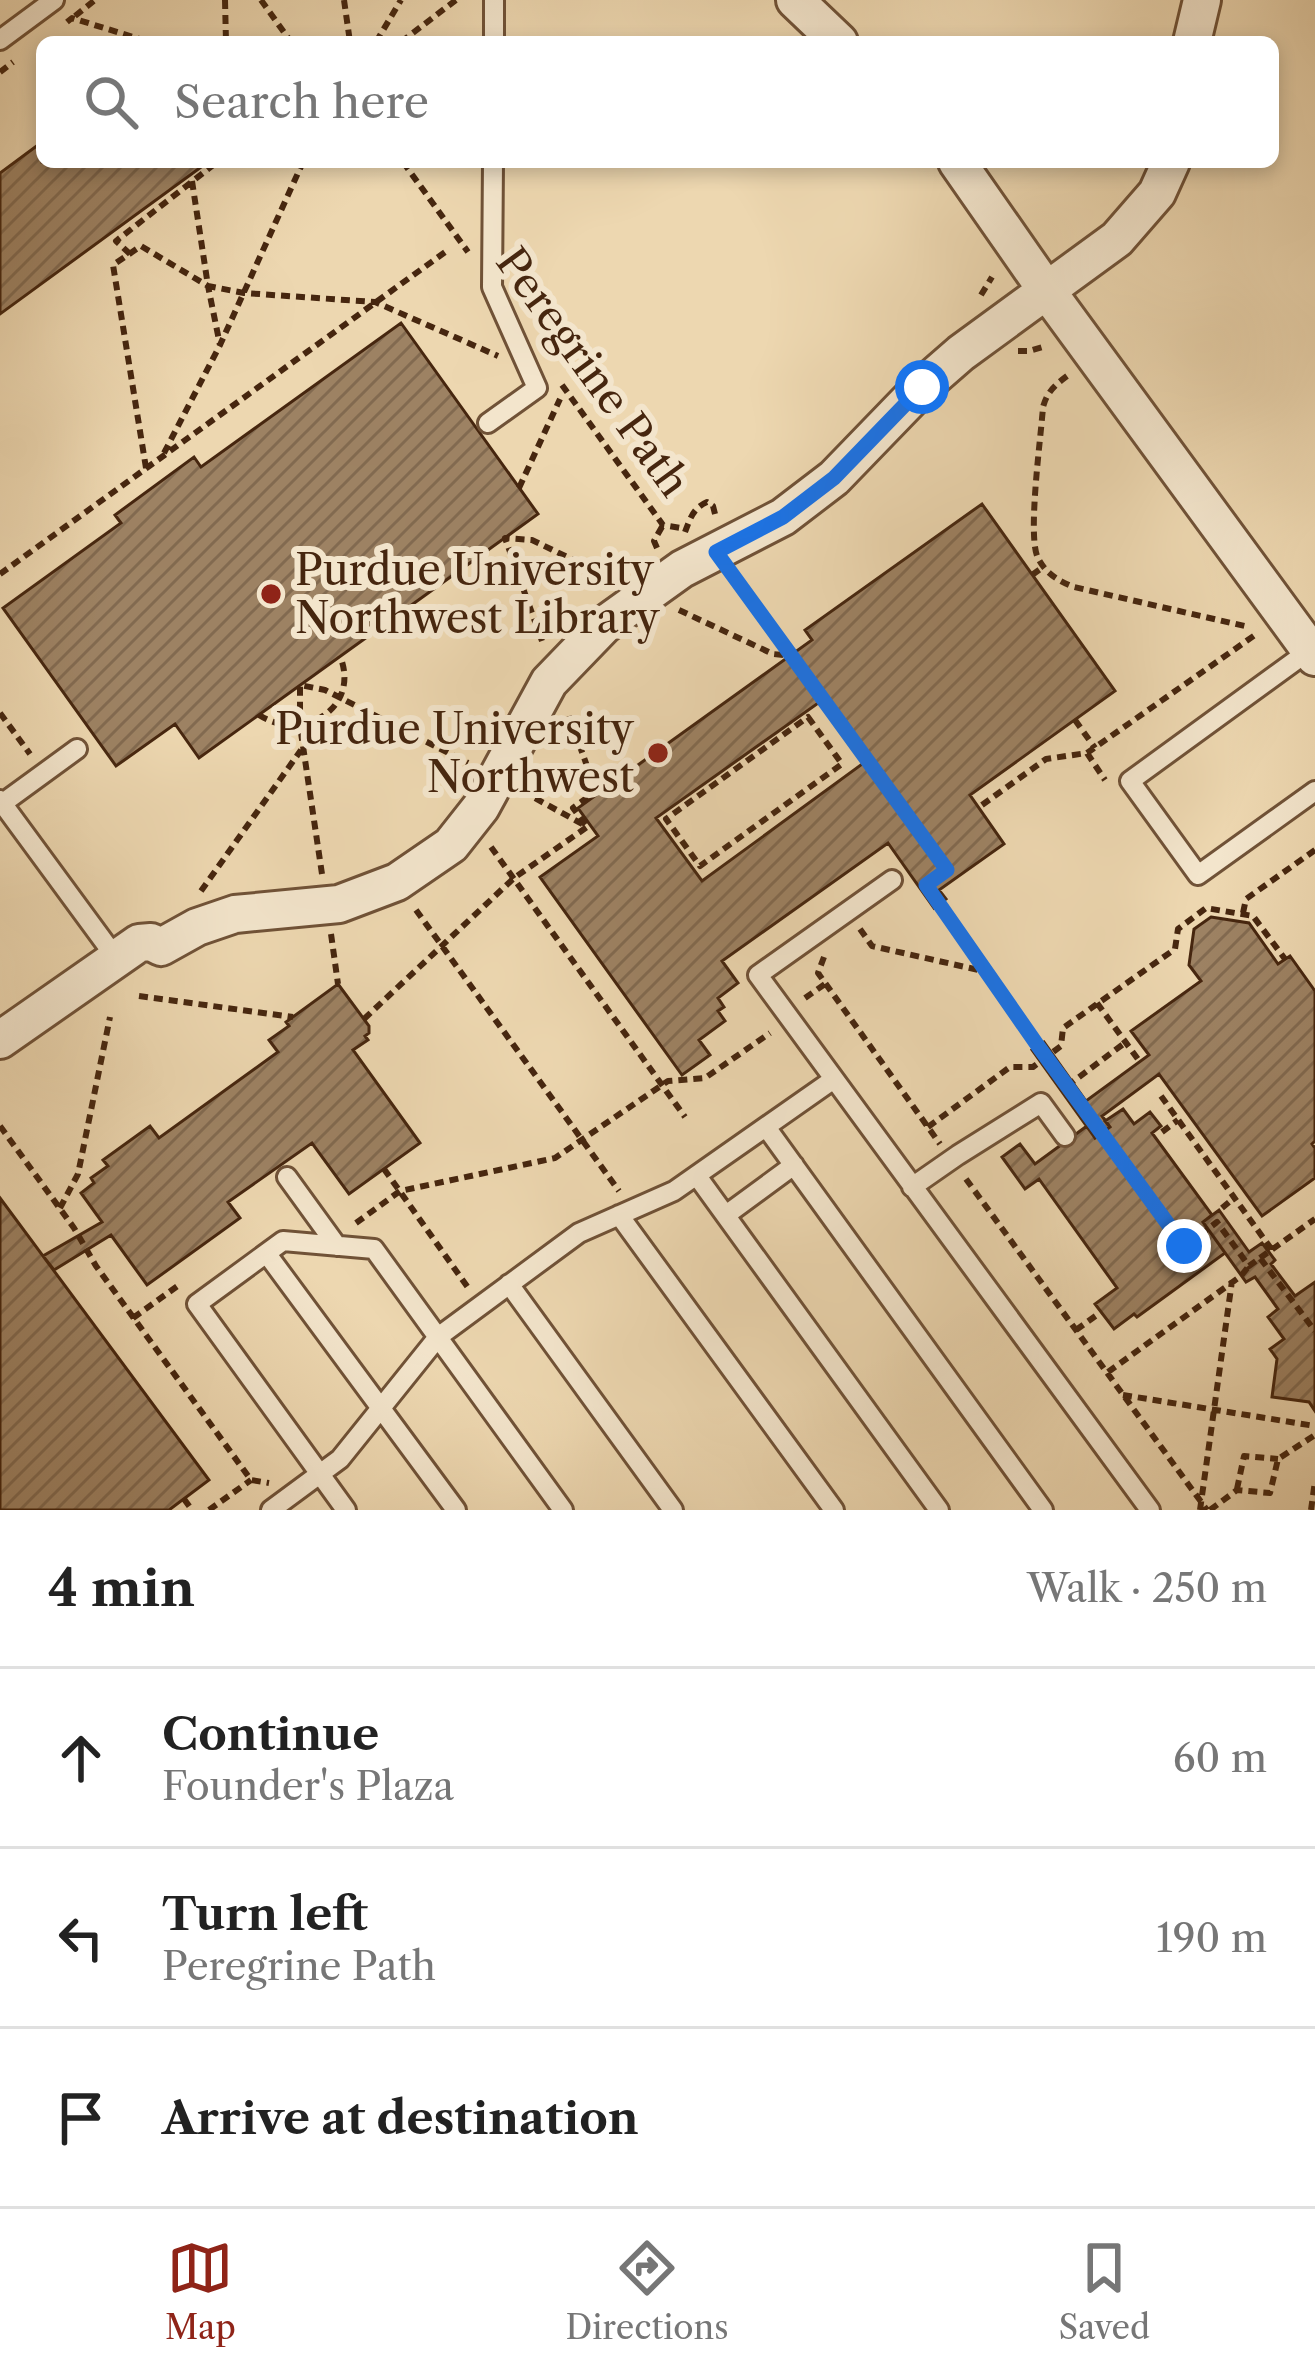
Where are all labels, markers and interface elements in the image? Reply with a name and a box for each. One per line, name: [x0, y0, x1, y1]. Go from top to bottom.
search box: [36, 36, 1279, 168]
icon: search: [78, 69, 144, 135]
text: Search here: [174, 74, 429, 130]
street label: Peregrine Path: [485, 237, 701, 507]
route start: [895, 360, 949, 414]
place label: Purdue University Northwest Library: [295, 544, 660, 644]
marker: Purdue University Northwest Library: [258, 581, 284, 607]
place label: Purdue University Northwest: [275, 703, 635, 803]
marker: Purdue University Northwest: [645, 740, 671, 766]
route end: [1157, 1219, 1211, 1273]
text: 4 min: [48, 1557, 195, 1619]
text: Walk · 250 m: [1027, 1564, 1267, 1612]
text: Continue: [162, 1706, 379, 1762]
icon: ahead: [48, 1725, 114, 1791]
text: 60 m: [1173, 1734, 1267, 1782]
text: Founder's Plaza: [162, 1762, 454, 1810]
text: Turn left: [162, 1886, 368, 1942]
icon: left: [48, 1905, 114, 1971]
text: 190 m: [1156, 1914, 1267, 1962]
text: Peregrine Path: [162, 1942, 436, 1990]
icon: arrive: [48, 2085, 114, 2151]
text: Arrive at destination: [162, 2090, 639, 2146]
tab: Map: [165, 2235, 236, 2348]
tab: Directions: [566, 2235, 729, 2348]
tab: Saved: [1058, 2235, 1150, 2348]

